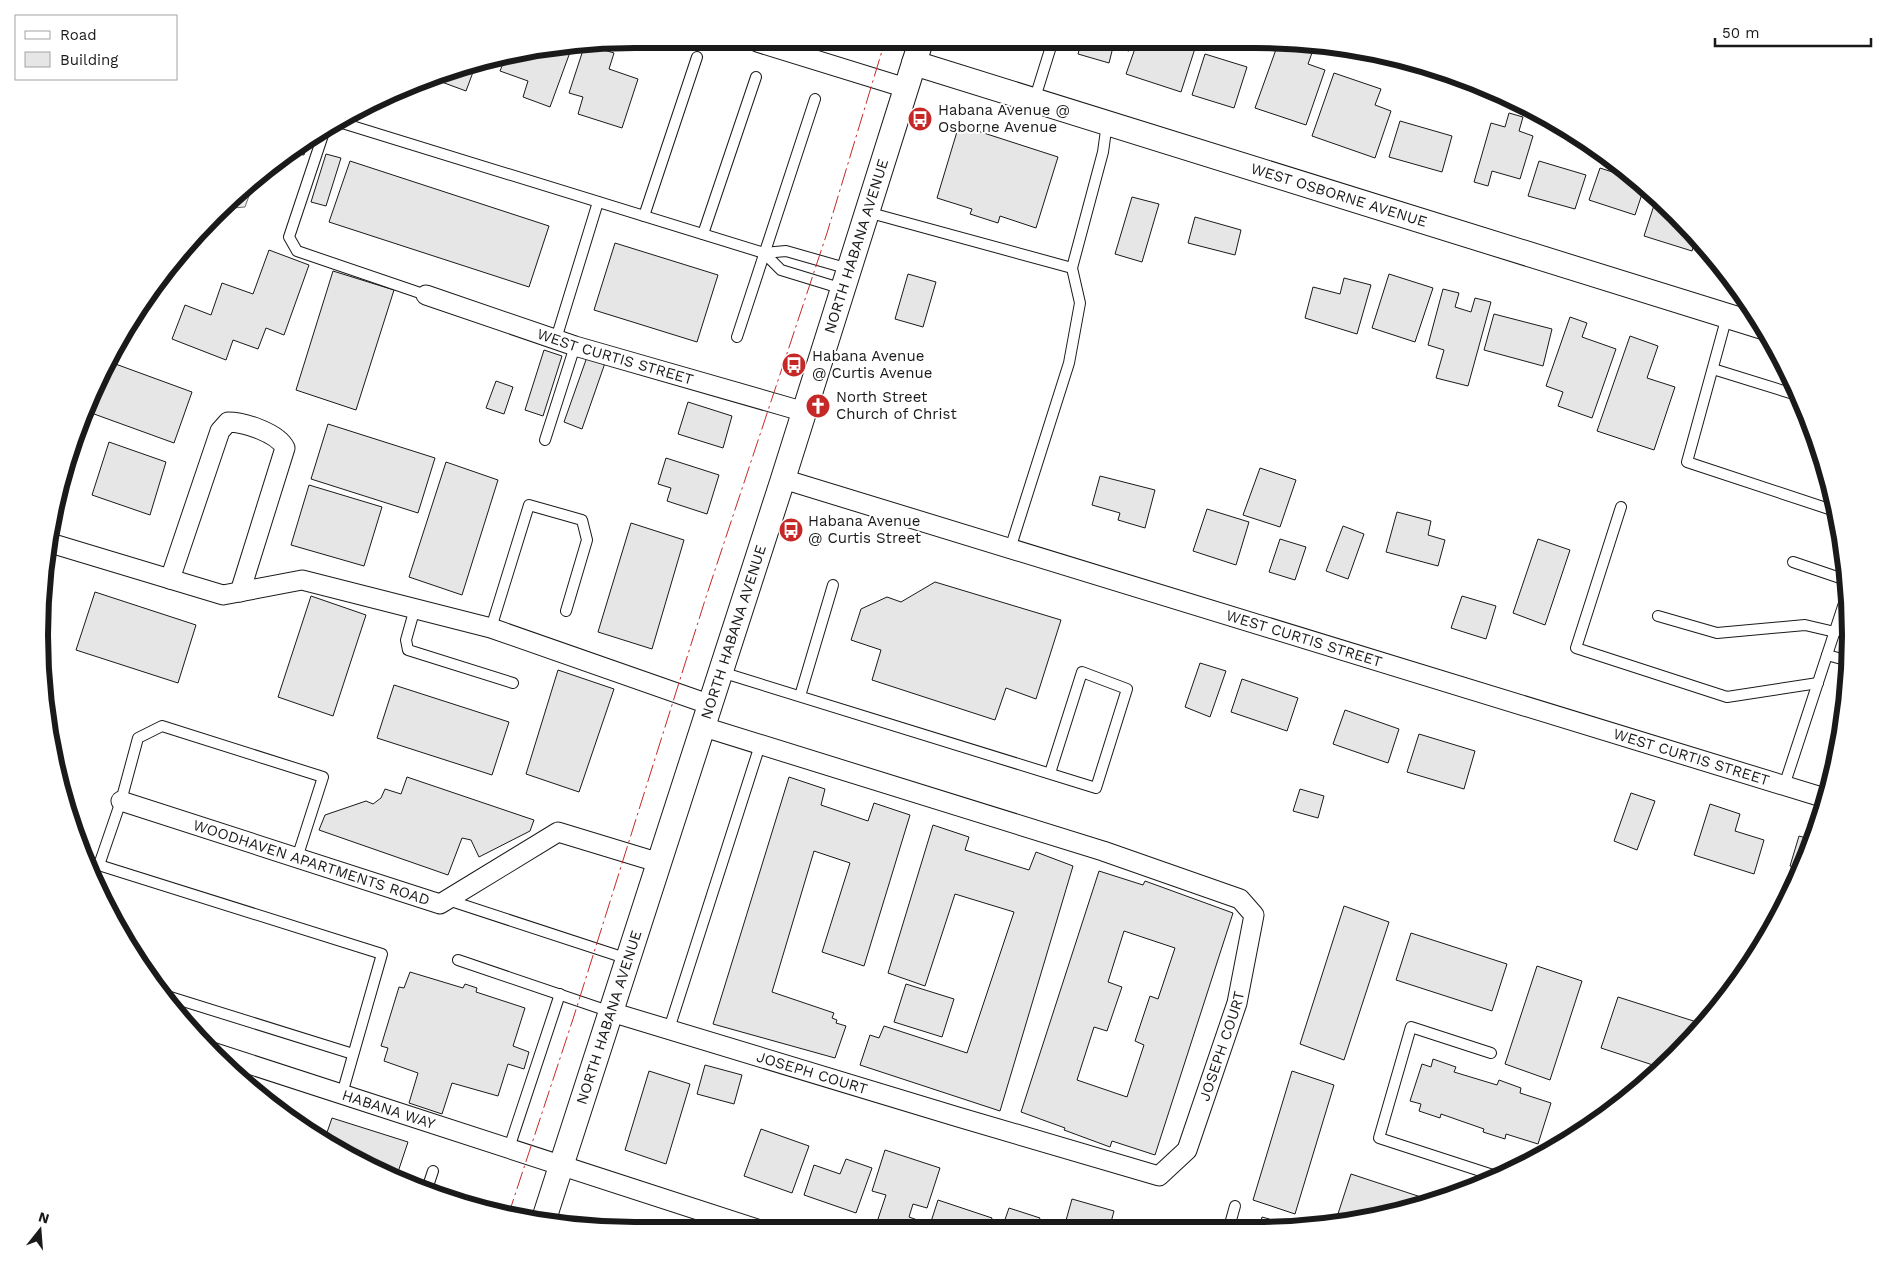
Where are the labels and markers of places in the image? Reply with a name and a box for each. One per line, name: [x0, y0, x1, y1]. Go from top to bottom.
place label: Habana Avenue @ Osborne Avenue: [938, 101, 1070, 136]
bus stop icon: Habana Avenue @ Osborne Avenue: [907, 106, 933, 132]
place label: Habana Avenue @ Curtis Avenue: [812, 347, 932, 382]
bus stop icon: Habana Avenue @ Curtis Avenue: [781, 352, 807, 378]
place label: North Street Church of Christ: [836, 388, 957, 423]
church icon: North Street Church of Christ: [805, 393, 831, 419]
place label: Habana Avenue @ Curtis Street: [808, 512, 922, 547]
bus stop icon: Habana Avenue @ Curtis Street: [778, 517, 804, 543]

